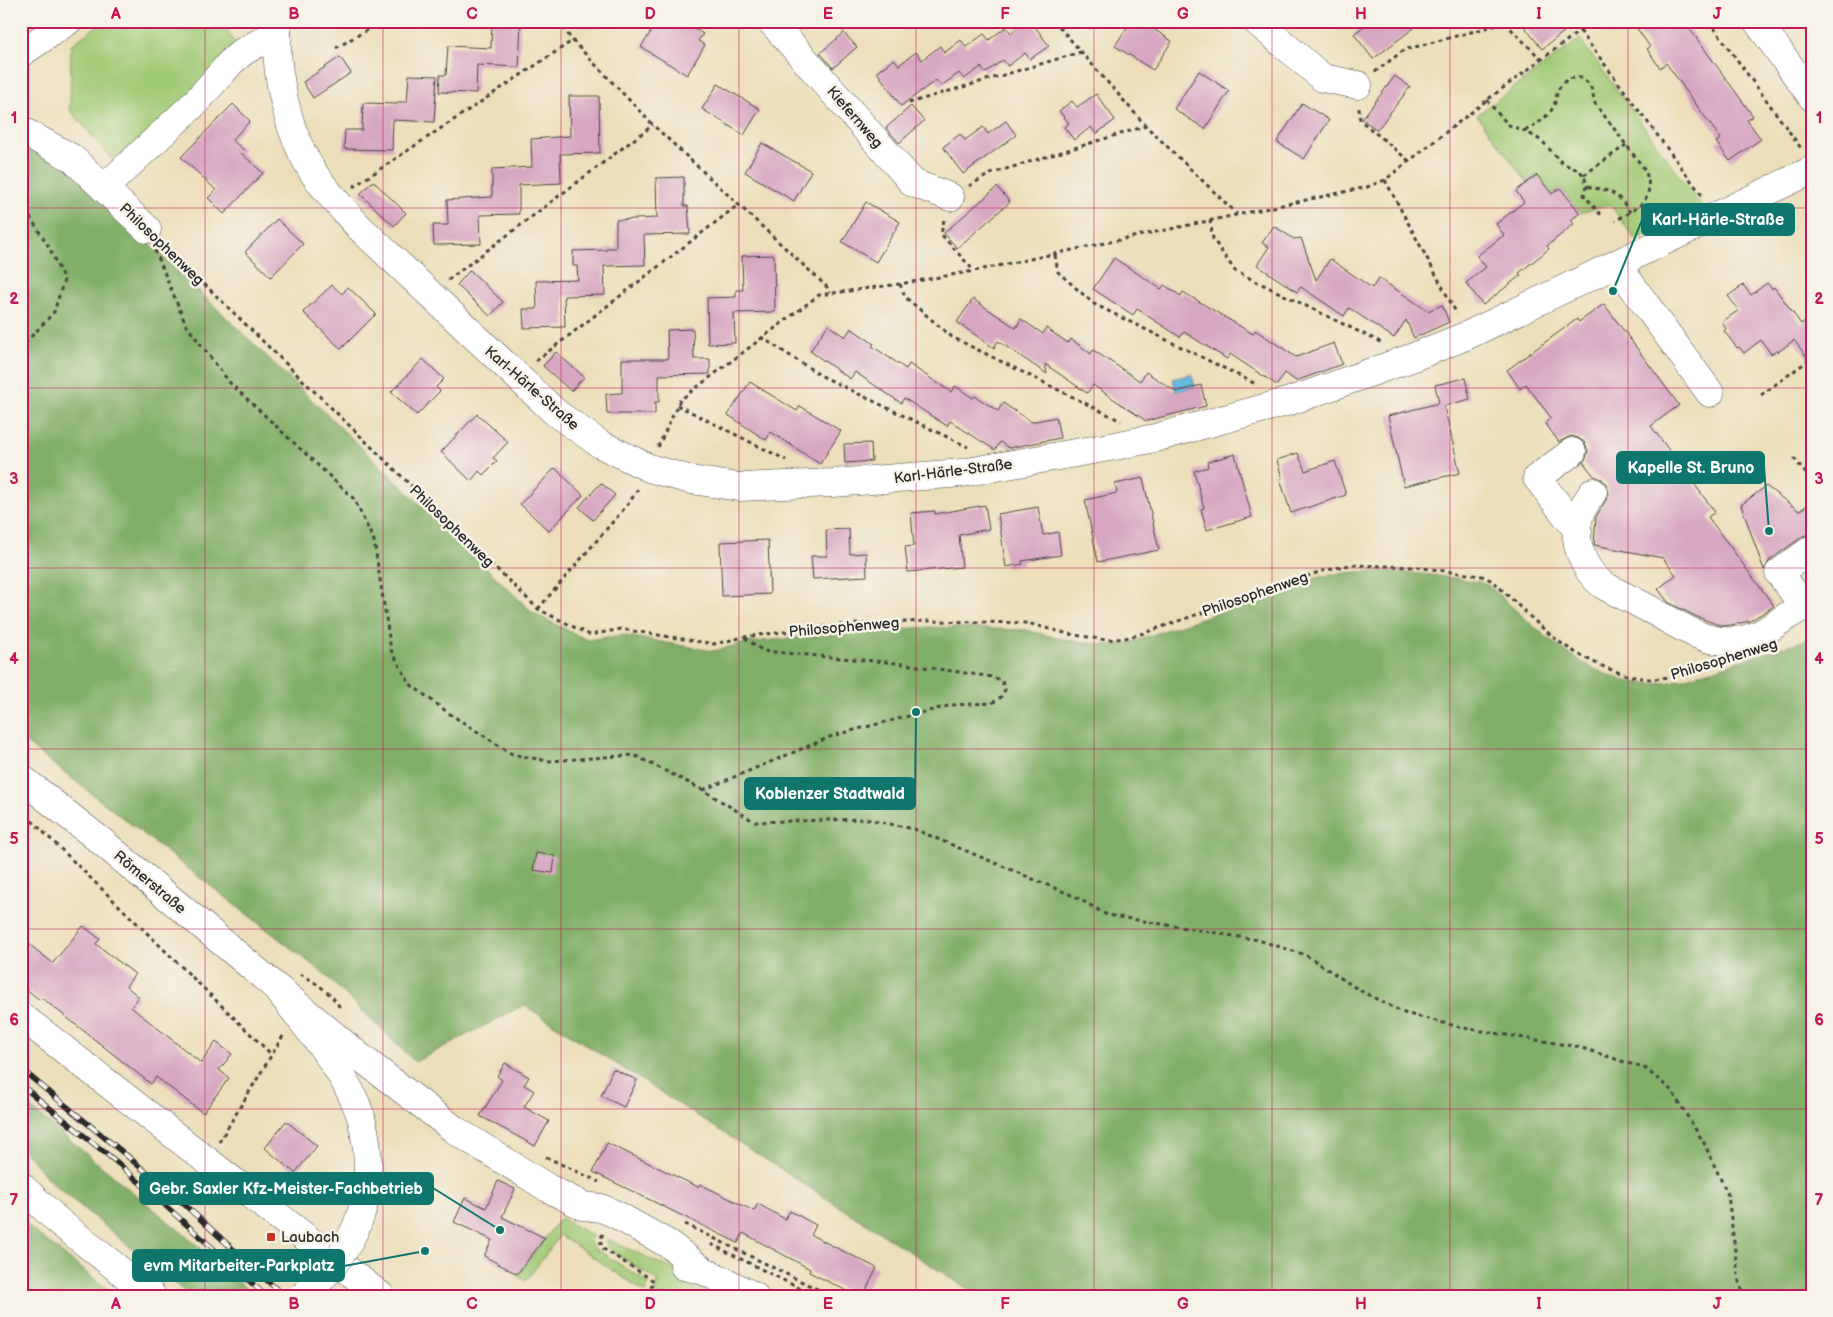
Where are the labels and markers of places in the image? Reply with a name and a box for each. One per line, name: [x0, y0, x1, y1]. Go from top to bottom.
callout: Karl-Härle-Straße: [1642, 204, 1794, 235]
callout: Kapelle St. Bruno: [1617, 452, 1764, 483]
callout: Koblenzer Stadtwald: [745, 778, 915, 809]
callout: Gebr. Saxler Kfz-Meister-Fachbetrieb: [140, 1173, 433, 1204]
place label: Laubach: [281, 1228, 339, 1247]
marker: Laubach: [265, 1231, 277, 1243]
callout: evm Mitarbeiter-Parkplatz: [133, 1250, 344, 1281]

